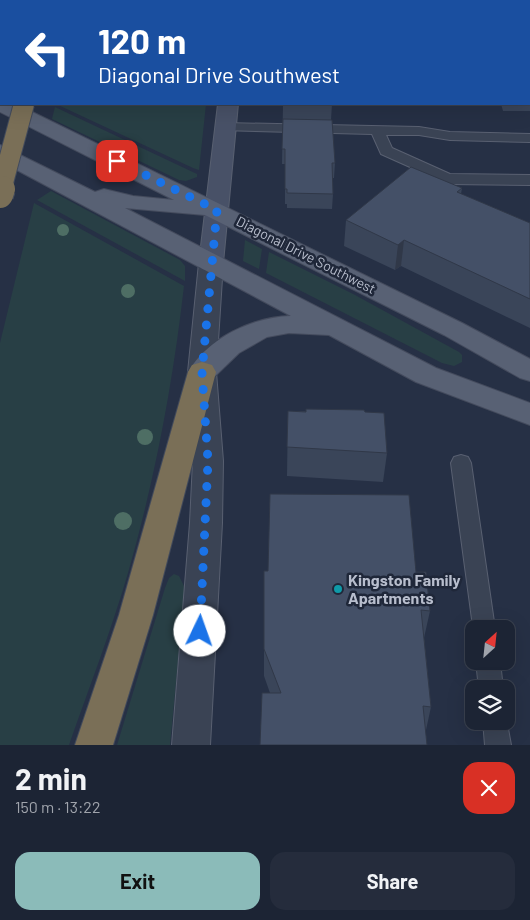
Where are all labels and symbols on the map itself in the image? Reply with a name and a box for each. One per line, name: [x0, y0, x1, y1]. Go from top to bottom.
pin: [96, 140, 138, 182]
street label: Diagonal Drive Southwest: [234, 212, 379, 297]
place label: Kingston Family Apartments: [348, 570, 461, 607]
marker: Kingston Family Apartments: [332, 583, 344, 595]
position arrow: [173, 604, 225, 656]
north arrow: [465, 620, 515, 670]

